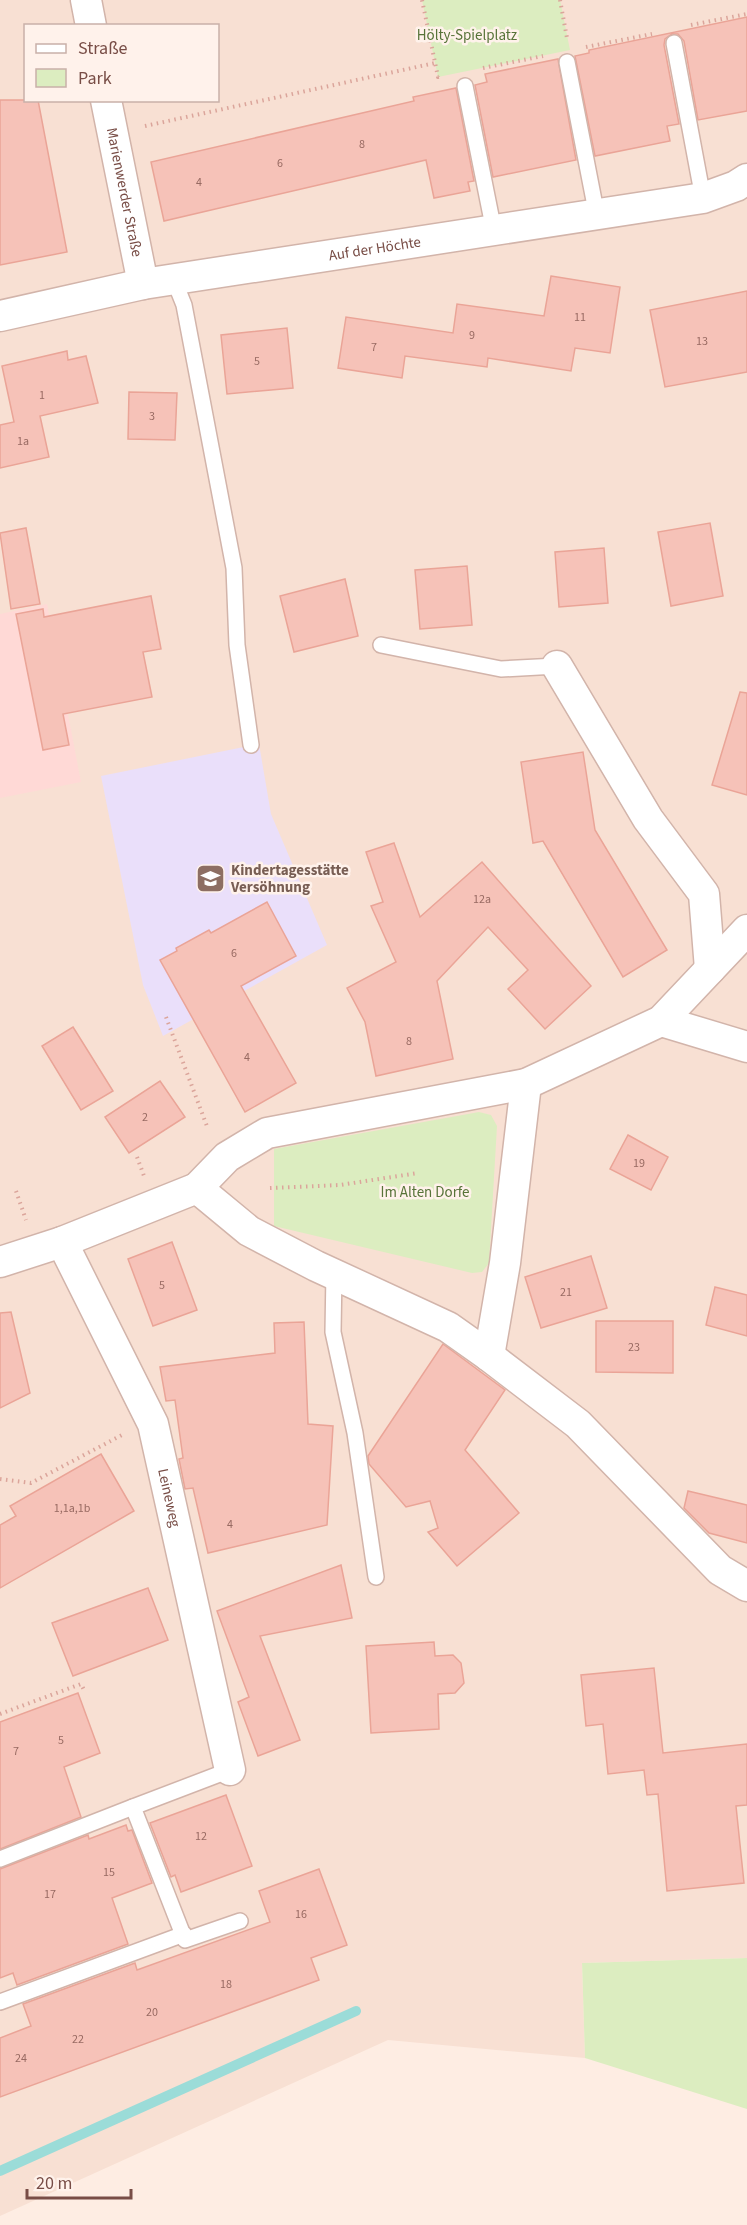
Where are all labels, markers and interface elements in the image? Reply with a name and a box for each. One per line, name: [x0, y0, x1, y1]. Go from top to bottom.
legend: [24, 24, 219, 102]
park label: Hölty-Spielplatz: [417, 25, 517, 46]
text: Straße: [78, 36, 128, 61]
text: Park: [78, 66, 112, 91]
street label: Marienwerder Straße: [101, 126, 148, 259]
house number: 8: [359, 136, 365, 153]
house number: 6: [277, 155, 283, 172]
house number: 4: [196, 174, 202, 191]
street label: Auf der Höchte: [327, 231, 422, 266]
house number: 11: [574, 309, 586, 326]
house number: 9: [469, 327, 475, 344]
house number: 13: [696, 333, 708, 350]
house number: 7: [371, 339, 377, 356]
house number: 5: [254, 353, 260, 370]
house number: 1: [39, 387, 45, 404]
house number: 3: [149, 408, 155, 425]
house number: 1a: [17, 433, 29, 450]
place label: Kindertagesstätte Versöhnung: [230, 860, 349, 898]
school or university icon: Kindertagesstätte Versöhnung: [194, 863, 226, 895]
house number: 12a: [473, 891, 491, 908]
house number: 6: [231, 945, 237, 962]
house number: 8: [406, 1033, 412, 1050]
house number: 4: [244, 1049, 250, 1066]
house number: 2: [142, 1109, 148, 1126]
house number: 19: [633, 1155, 645, 1172]
park label: Im Alten Dorfe: [380, 1182, 470, 1203]
house number: 5: [159, 1277, 165, 1294]
house number: 21: [560, 1284, 572, 1301]
house number: 23: [628, 1339, 640, 1356]
street label: Leineweg: [153, 1466, 186, 1530]
house number: 1,1a,1b: [54, 1500, 91, 1517]
house number: 4: [227, 1516, 233, 1533]
house number: 5: [58, 1732, 64, 1749]
house number: 7: [13, 1743, 19, 1760]
house number: 12: [195, 1828, 207, 1845]
house number: 15: [103, 1864, 115, 1881]
house number: 17: [44, 1886, 56, 1903]
house number: 16: [295, 1906, 307, 1923]
house number: 18: [220, 1976, 232, 1993]
house number: 20: [146, 2004, 158, 2021]
house number: 22: [72, 2031, 84, 2048]
house number: 24: [15, 2050, 27, 2067]
scale bar: [27, 2162, 130, 2200]
text: 20 m: [36, 2171, 72, 2196]

